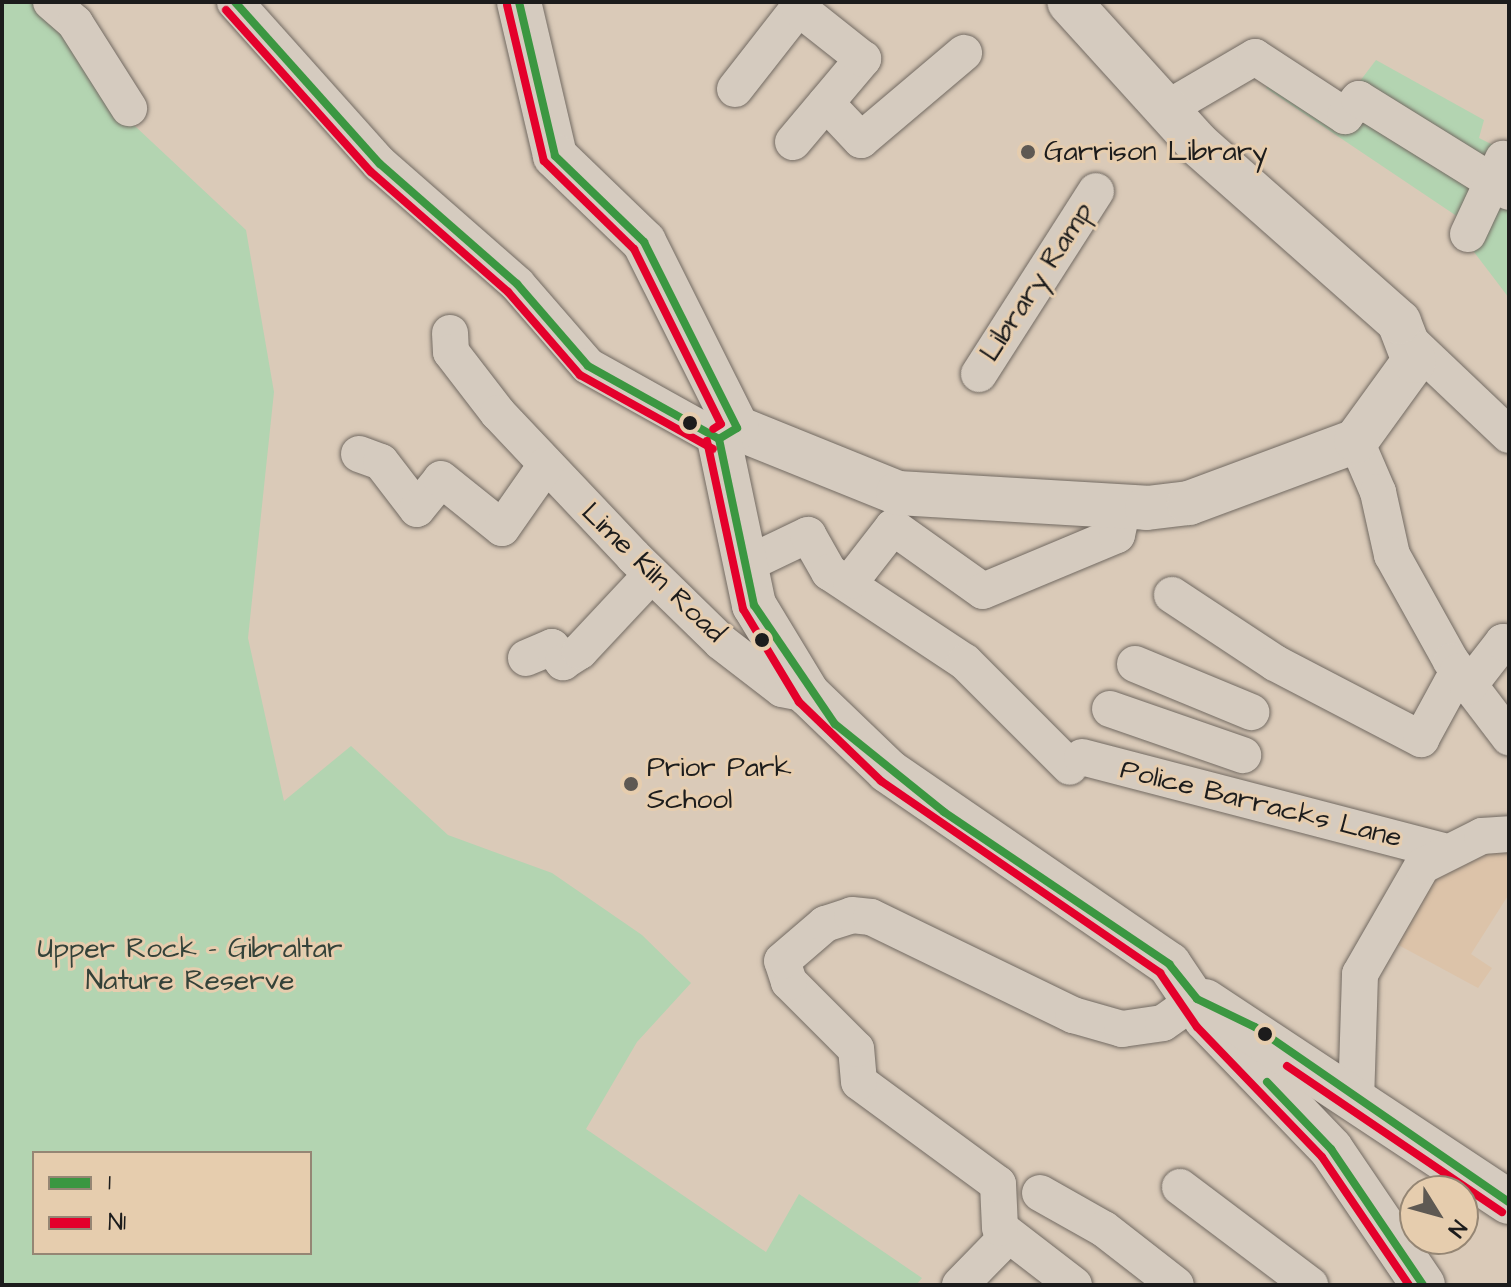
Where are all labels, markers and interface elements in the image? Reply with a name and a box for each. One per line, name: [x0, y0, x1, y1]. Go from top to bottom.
place label: Garrison Library: [1044, 135, 1268, 169]
marker: Garrison Library: [1019, 143, 1037, 161]
street label: Library Ramp: [973, 196, 1101, 368]
unlabelled marker: [682, 415, 698, 431]
street label: Lime Kiln Road: [574, 496, 732, 650]
unlabelled marker: [754, 632, 770, 648]
place label: Prior Park School: [647, 751, 792, 817]
street label: Police Barracks Lane: [1117, 753, 1405, 855]
marker: Prior Park School: [622, 775, 640, 793]
park label: Upper Rock - Gibraltar Nature Reserve: [38, 932, 342, 998]
unlabelled marker: [1257, 1026, 1273, 1042]
legend: [32, 1151, 312, 1255]
text: 1: [108, 1166, 111, 1200]
north arrow: [1399, 1175, 1479, 1255]
text: N1: [108, 1206, 126, 1240]
text: N: [1440, 1214, 1474, 1243]

